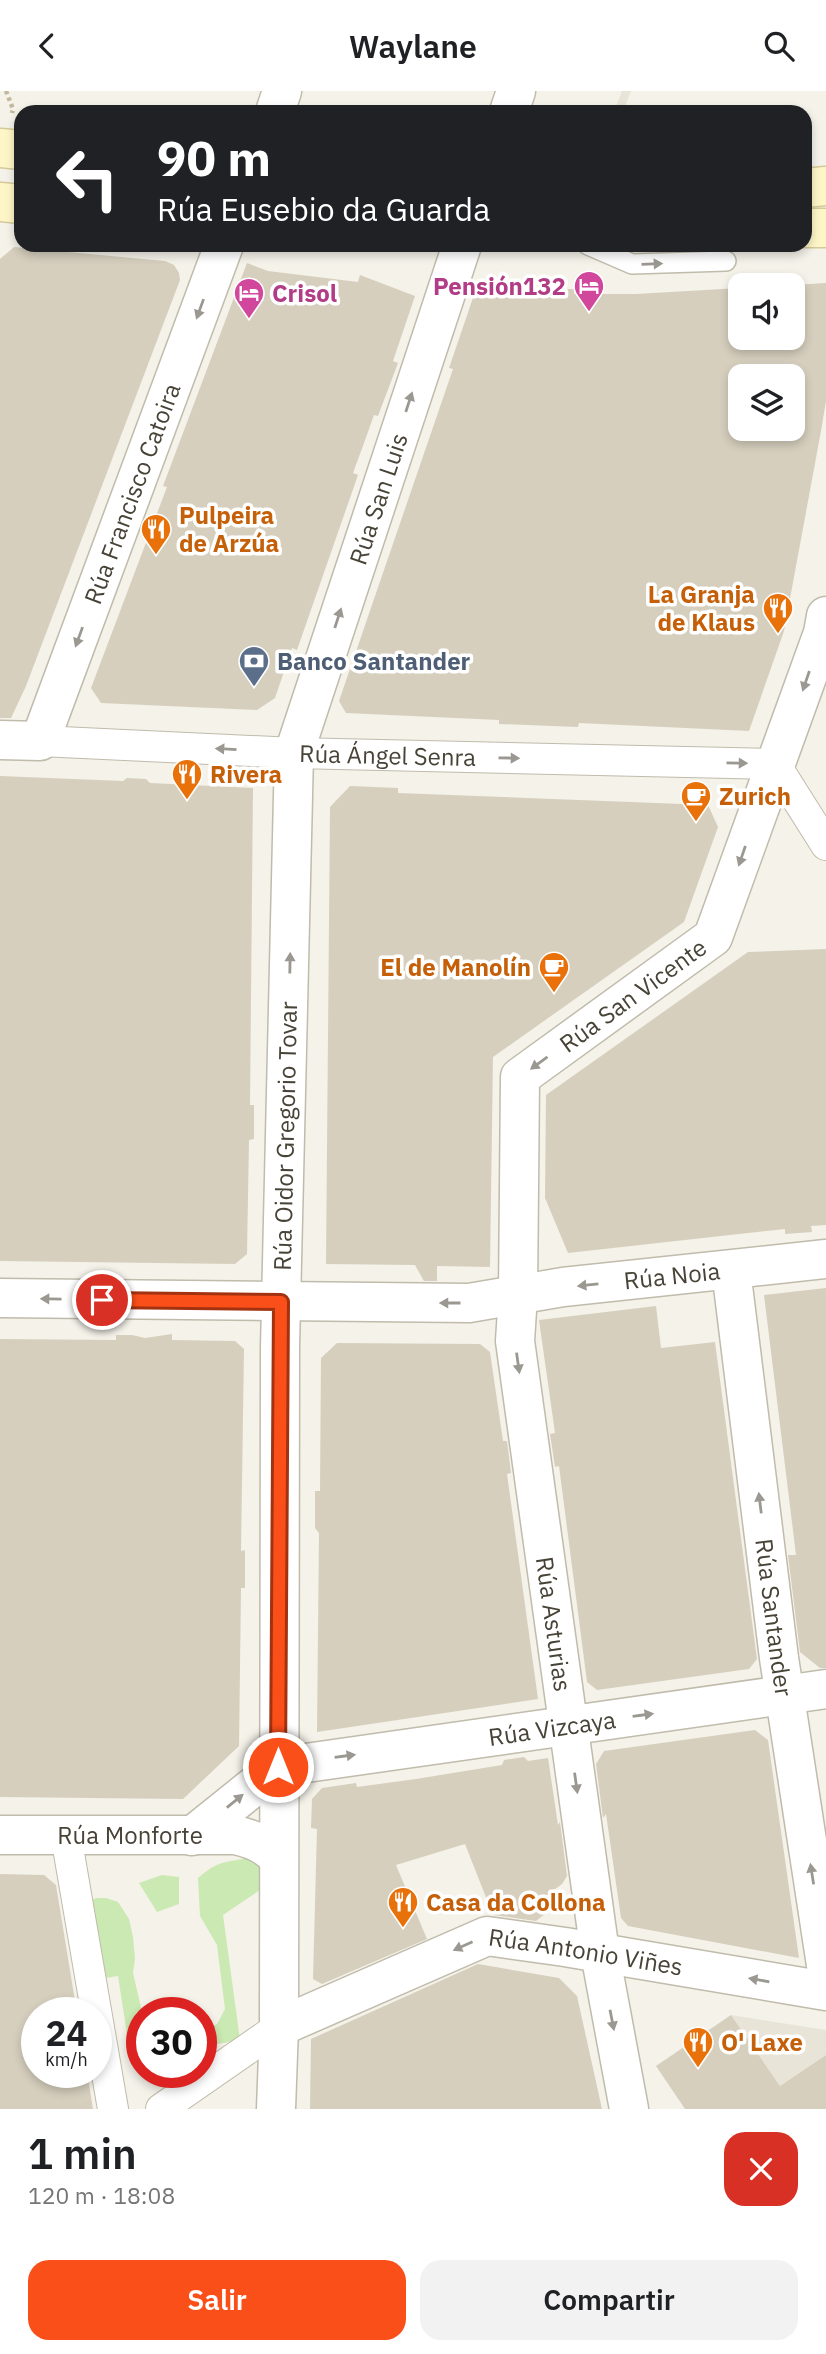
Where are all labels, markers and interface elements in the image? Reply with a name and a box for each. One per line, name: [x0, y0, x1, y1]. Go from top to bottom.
text: Waylane: [349, 25, 477, 67]
icon: back: [28, 27, 66, 65]
icon: search: [760, 27, 798, 65]
text: 90 m: [157, 126, 271, 189]
icon: left: [42, 133, 133, 224]
text: Rúa Eusebio da Guarda: [157, 188, 490, 230]
one-way arrow: [641, 258, 663, 269]
hotel icon: Pensión132: [572, 269, 606, 313]
place label: Pensión132: [433, 270, 566, 302]
map controls: [728, 273, 805, 441]
button: sound: [728, 273, 805, 350]
hotel icon: Crisol: [232, 276, 266, 320]
place label: Crisol: [272, 277, 337, 309]
one-way arrow: [194, 299, 205, 320]
button: layers: [728, 364, 805, 441]
street label: Rúa Francisco Catoira: [76, 378, 187, 609]
one-way arrow: [404, 391, 415, 412]
street label: Rúa San Luis: [341, 429, 415, 569]
place label: Pulpeira de Arzúa: [179, 499, 279, 559]
restaurant icon: Pulpeira de Arzúa: [139, 512, 173, 556]
place label: La Granja de Klaus: [648, 578, 755, 638]
restaurant icon: La Granja de Klaus: [761, 591, 795, 635]
one-way arrow: [334, 607, 344, 628]
one-way arrow: [73, 627, 84, 648]
bank icon: Banco Santander: [237, 644, 271, 688]
place label: Banco Santander: [277, 645, 471, 677]
one-way arrow: [800, 671, 811, 692]
street label: Rúa Ángel Senra: [299, 737, 477, 773]
one-way arrow: [215, 744, 237, 755]
one-way arrow: [499, 752, 521, 763]
restaurant icon: Rivera: [170, 757, 204, 801]
one-way arrow: [726, 757, 748, 769]
place label: Rivera: [210, 758, 282, 790]
cafe icon: Zurich: [679, 779, 713, 823]
place label: Zurich: [719, 780, 791, 812]
one-way arrow: [736, 845, 747, 866]
street label: Rúa San Vicente: [553, 931, 713, 1059]
cafe icon: El de Manolín: [537, 950, 571, 994]
place label: El de Manolín: [380, 951, 531, 983]
one-way arrow: [284, 952, 295, 974]
street label: Rúa Oidor Gregorio Tovar: [266, 1001, 304, 1271]
one-way arrow: [530, 1056, 548, 1070]
street label: Rúa Noia: [622, 1254, 722, 1296]
pin: [72, 1270, 132, 1330]
one-way arrow: [577, 1279, 599, 1290]
icon: arrive: [83, 1281, 121, 1319]
one-way arrow: [40, 1293, 62, 1305]
one-way arrow: [439, 1297, 461, 1309]
one-way arrow: [513, 1352, 524, 1374]
one-way arrow: [754, 1491, 765, 1513]
street label: Rúa Santander: [748, 1537, 801, 1699]
street label: Rúa Asturias: [529, 1555, 579, 1693]
street label: Rúa Vizcaya: [486, 1703, 618, 1753]
one-way arrow: [632, 1710, 654, 1721]
position arrow: [241, 1730, 315, 1804]
one-way arrow: [334, 1750, 356, 1761]
one-way arrow: [571, 1772, 582, 1794]
one-way arrow: [226, 1794, 243, 1809]
street label: Rúa Monforte: [57, 1819, 203, 1851]
one-way arrow: [806, 1862, 817, 1884]
restaurant icon: Casa da Collona: [386, 1885, 420, 1929]
place label: Casa da Collona: [426, 1886, 606, 1918]
street label: Rúa Antonio Viñes: [487, 1920, 685, 1983]
one-way arrow: [453, 1941, 474, 1952]
one-way arrow: [748, 1974, 770, 1985]
speed limit sign: 30: [126, 1997, 217, 2088]
one-way arrow: [607, 2009, 618, 2031]
text: 24: [45, 2010, 88, 2056]
restaurant icon: O' Laxe: [681, 2025, 715, 2069]
place label: O' Laxe: [721, 2026, 803, 2058]
text: km/h: [45, 2048, 88, 2071]
text: 1 min: [28, 2126, 137, 2181]
button: close: [724, 2132, 798, 2206]
text: 120 m · 18:08: [28, 2180, 175, 2210]
button: Salir: [28, 2260, 406, 2340]
button: Compartir: [420, 2260, 798, 2340]

